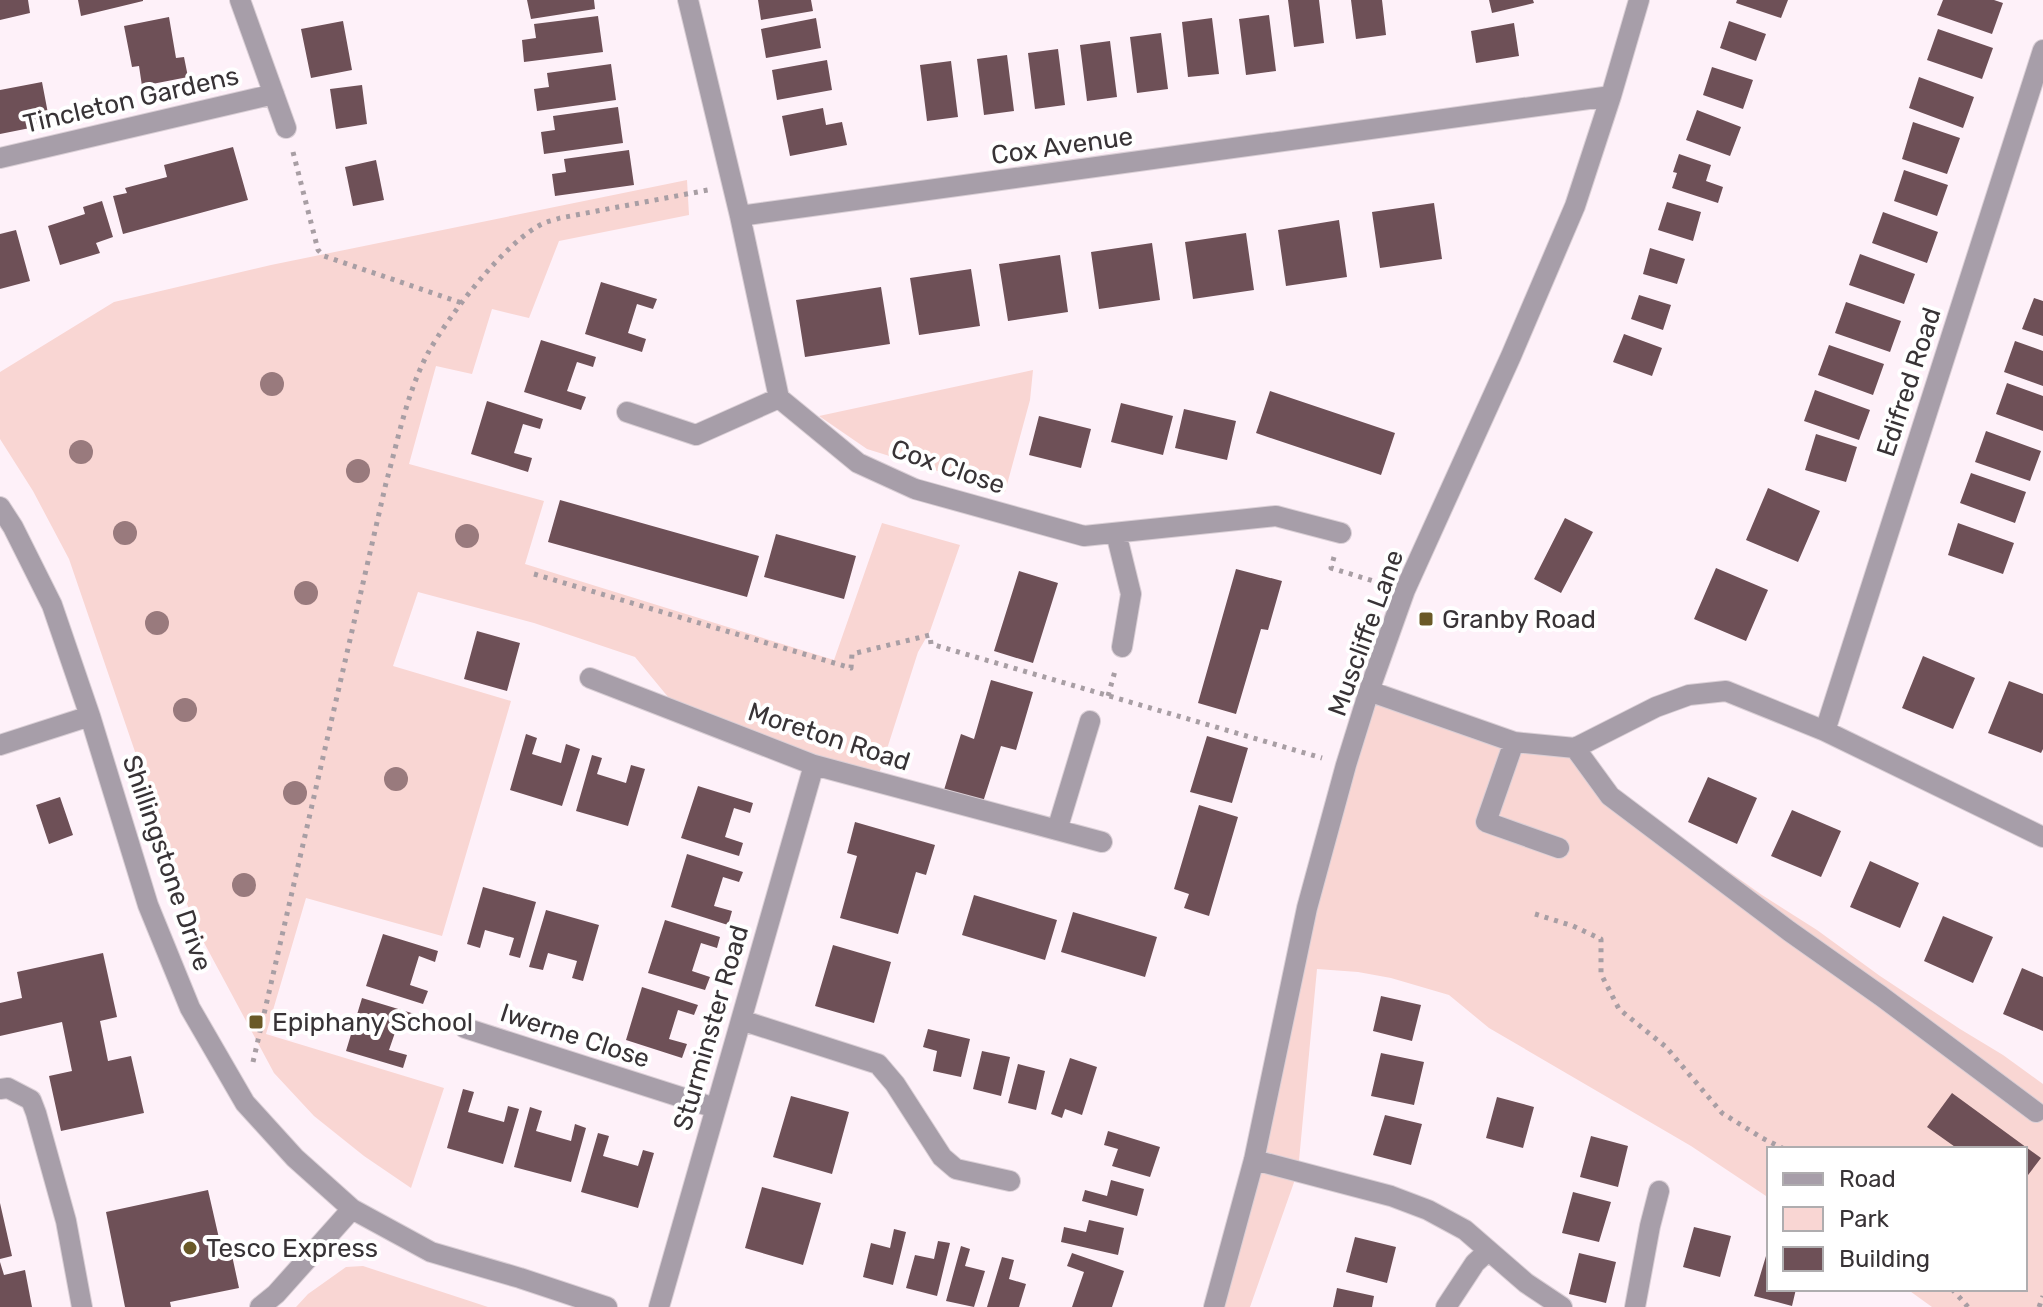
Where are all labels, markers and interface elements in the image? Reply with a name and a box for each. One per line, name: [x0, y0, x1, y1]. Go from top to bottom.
street label: Tincleton Gardens: [20, 60, 242, 140]
street label: Cox Avenue: [989, 121, 1135, 171]
street label: Edifred Road: [1870, 303, 1948, 461]
street label: Cox Close: [887, 433, 1009, 501]
street label: Muscliffe Lane: [1322, 546, 1410, 720]
place label: Granby Road: [1442, 604, 1596, 635]
marker: Granby Road: [1417, 610, 1435, 628]
street label: Moreton Road: [744, 696, 914, 778]
street label: Shillingstone Drive: [116, 751, 218, 975]
street label: Sturminster Road: [667, 922, 755, 1134]
street label: Iwerne Close: [496, 997, 654, 1075]
place label: Epiphany School: [272, 1007, 473, 1038]
marker: Epiphany School: [247, 1013, 265, 1031]
legend: [1767, 1147, 2027, 1291]
text: Road: [1839, 1165, 1896, 1193]
text: Park: [1839, 1205, 1890, 1233]
place label: Tesco Express: [206, 1233, 378, 1264]
marker: Tesco Express: [181, 1239, 199, 1257]
text: Building: [1839, 1245, 1930, 1273]

